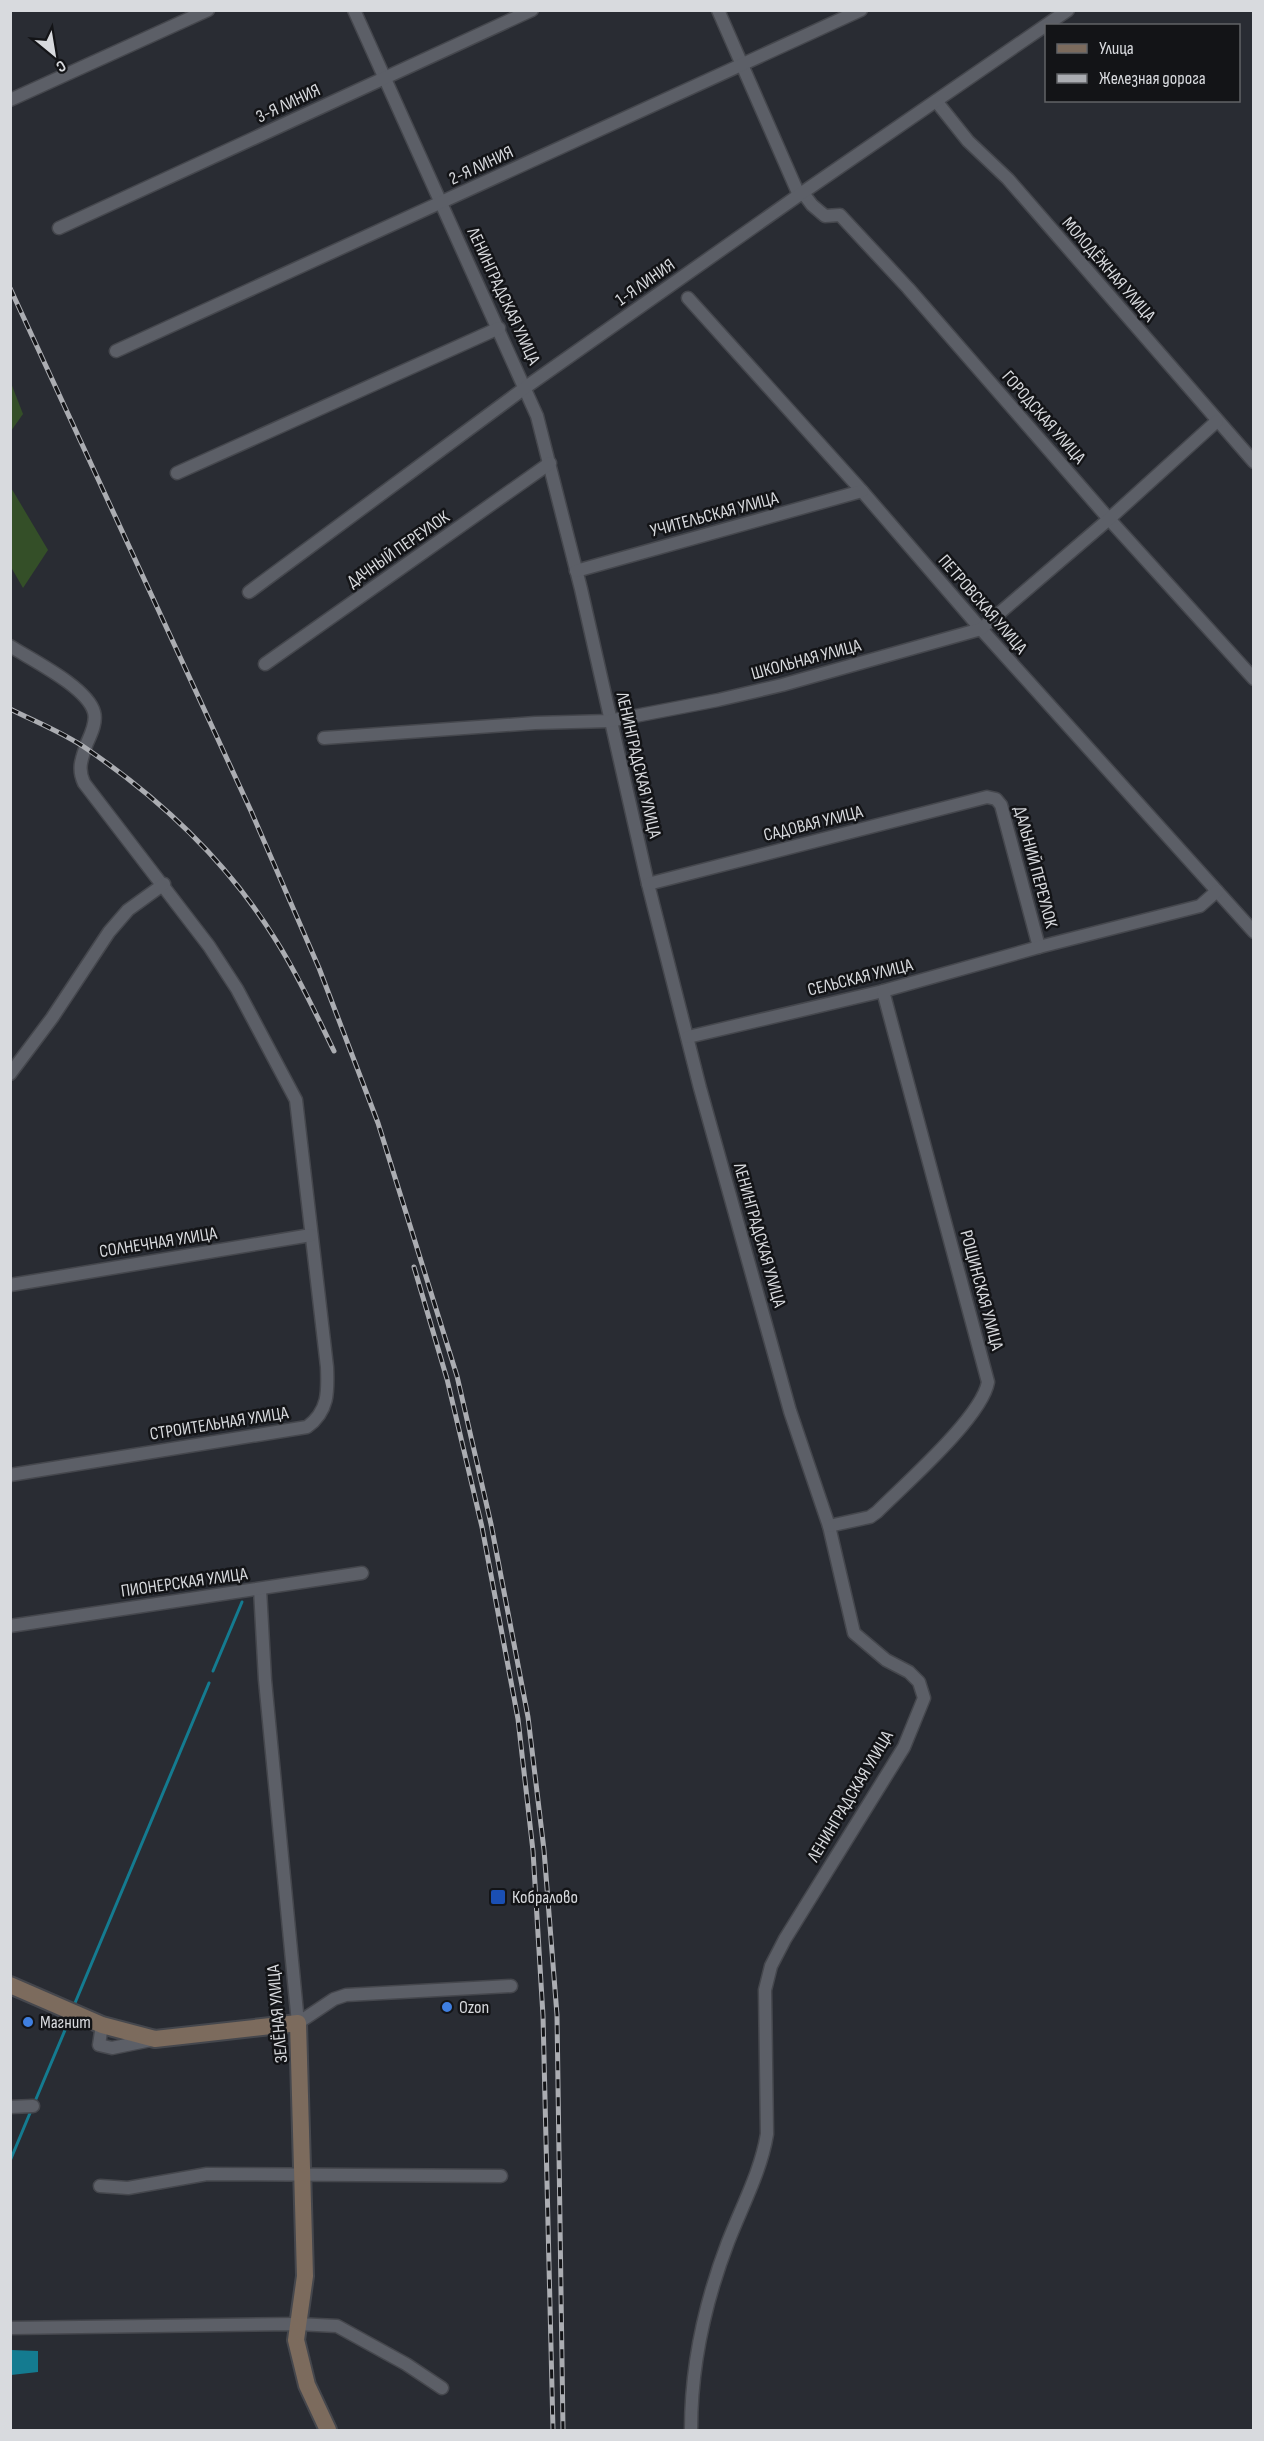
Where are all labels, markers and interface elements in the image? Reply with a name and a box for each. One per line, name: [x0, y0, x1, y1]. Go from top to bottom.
north arrow: [24, 24, 84, 84]
legend: [1045, 24, 1240, 102]
text: Улица: [1099, 38, 1134, 59]
text: С: [52, 55, 69, 76]
text: Железная дорога: [1099, 68, 1206, 89]
street label: 3-Я ЛИНИЯ: [253, 79, 324, 127]
street label: 2-Я ЛИНИЯ: [446, 141, 517, 189]
street label: МОЛОДЁЖНАЯ УЛИЦА: [1057, 213, 1160, 326]
street label: ЛЕНИНГРАДСКАЯ УЛИЦА: [462, 223, 545, 368]
street label: 1-Я ЛИНИЯ: [612, 254, 679, 310]
street label: ГОРОДСКАЯ УЛИЦА: [997, 366, 1090, 468]
street label: УЧИТЕЛЬСКАЯ УЛИЦА: [648, 487, 781, 542]
street label: ДАЧНЫЙ ПЕРЕУЛОК: [343, 506, 454, 592]
street label: ПЕТРОВСКАЯ УЛИЦА: [934, 550, 1032, 658]
street label: ШКОЛЬНАЯ УЛИЦА: [749, 635, 864, 684]
street label: ЛЕНИНГРАДСКАЯ УЛИЦА: [611, 689, 666, 840]
street label: САДОВАЯ УЛИЦА: [761, 801, 865, 846]
street label: ДАЛЬНИЙ ПЕРЕУЛОК: [1009, 804, 1062, 931]
street label: СЕЛЬСКАЯ УЛИЦА: [805, 954, 915, 1001]
street label: ЛЕНИНГРАДСКАЯ УЛИЦА: [729, 1160, 790, 1310]
street label: СОЛНЕЧНАЯ УЛИЦА: [98, 1223, 219, 1262]
street label: РОЩИНСКАЯ УЛИЦА: [955, 1228, 1008, 1353]
street label: СТРОИТЕЛЬНАЯ УЛИЦА: [148, 1402, 290, 1445]
street label: ПИОНЕРСКАЯ УЛИЦА: [119, 1563, 249, 1602]
street label: ЛЕНИНГРАДСКАЯ УЛИЦА: [803, 1727, 898, 1866]
place label: Кобралово: [512, 1887, 578, 1908]
marker: Кобралово: [489, 1888, 507, 1906]
street label: ЗЕЛЁНАЯ УЛИЦА: [263, 1964, 292, 2064]
place label: Ozon: [459, 1997, 489, 2018]
marker: Ozon: [440, 2000, 454, 2014]
place label: Магнит: [40, 2012, 91, 2033]
marker: Магнит: [21, 2015, 35, 2029]

